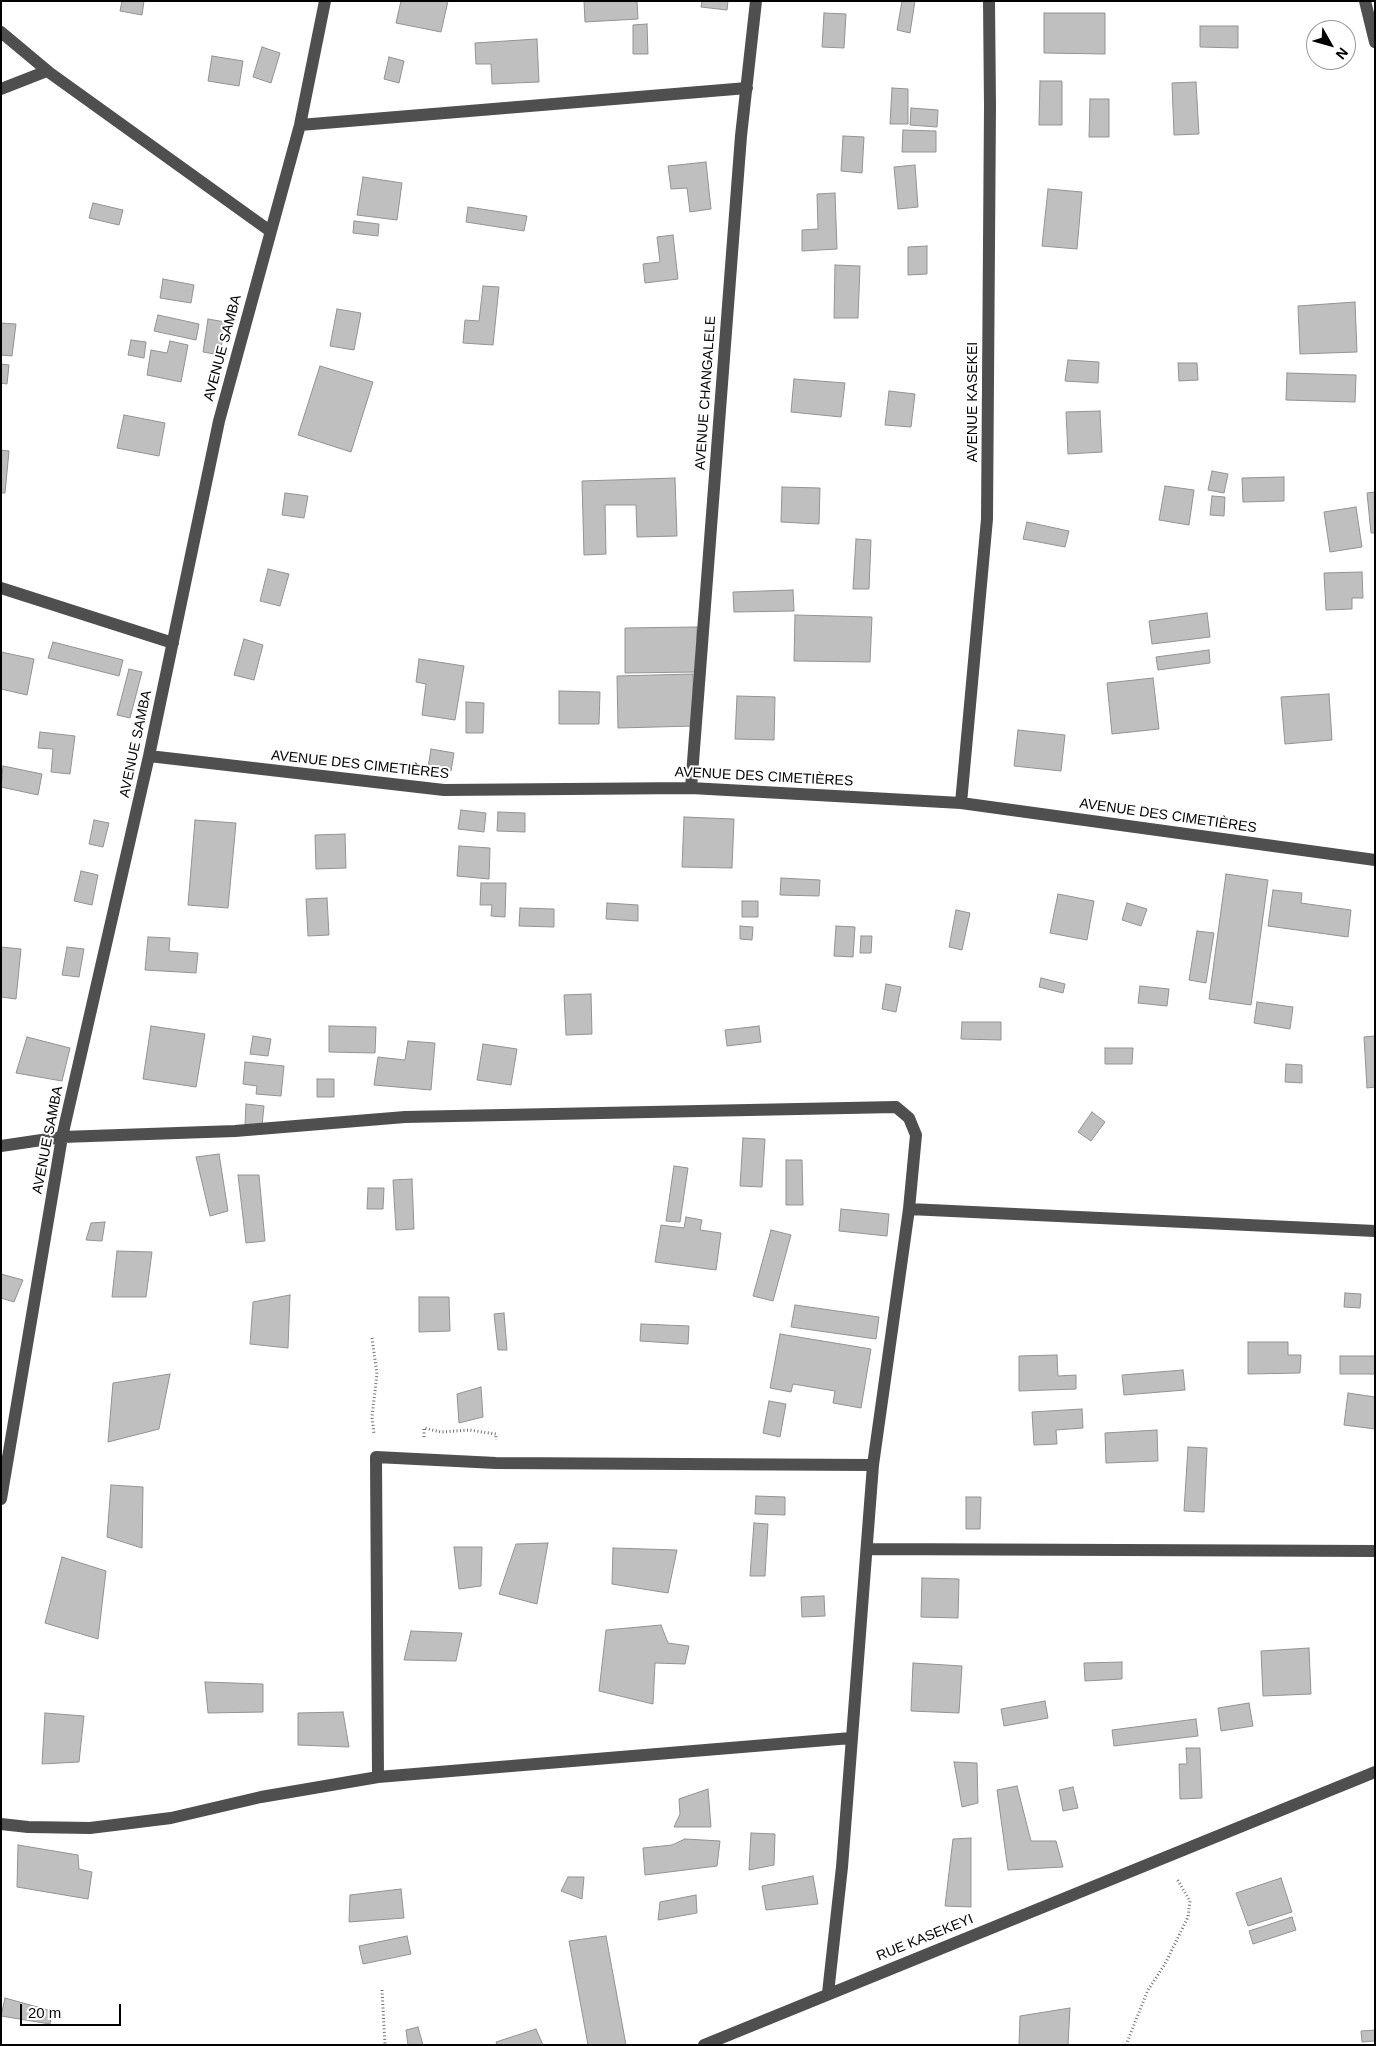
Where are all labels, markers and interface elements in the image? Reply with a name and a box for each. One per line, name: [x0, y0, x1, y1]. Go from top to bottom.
north arrow: [1306, 20, 1356, 70]
text: N: [1333, 45, 1351, 63]
street label: AVENUE SAMBA: [201, 293, 245, 403]
street label: AVENUE CHANGALELE: [692, 315, 720, 471]
street label: AVENUE KASEKEI: [965, 342, 981, 462]
street label: AVENUE SAMBA: [116, 689, 156, 799]
street label: AVENUE DES CIMETIÈRES: [270, 747, 450, 783]
street label: AVENUE DES CIMETIÈRES: [674, 764, 854, 790]
street label: AVENUE DES CIMETIÈRES: [1078, 795, 1258, 837]
street label: AVENUE SAMBA: [29, 1085, 67, 1195]
street label: RUE KASEKEYI: [874, 1911, 976, 1965]
scale bar: [22, 1994, 124, 2026]
text: 20 m: [28, 2004, 61, 2021]

